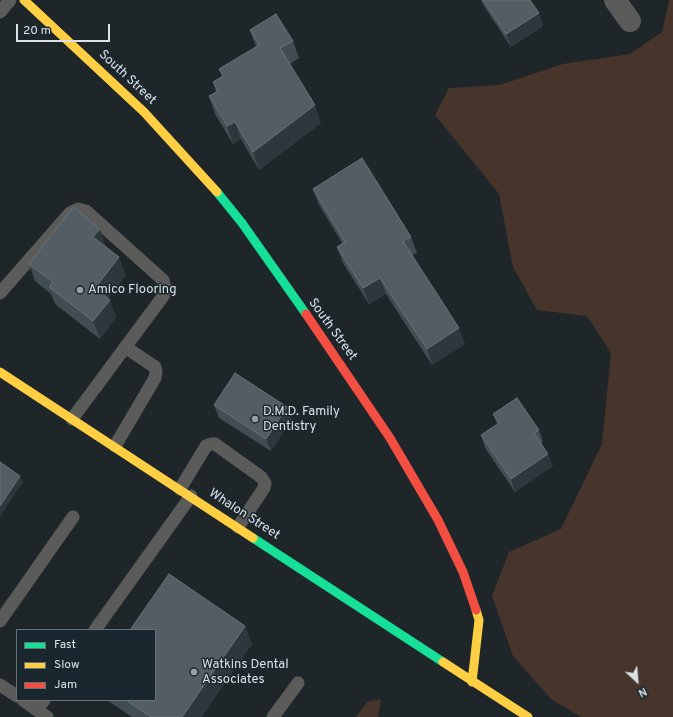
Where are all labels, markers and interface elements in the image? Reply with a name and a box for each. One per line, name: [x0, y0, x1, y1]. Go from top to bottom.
scale bar: [18, 16, 112, 42]
text: 20 m: [23, 23, 51, 39]
street label: South Street: [95, 47, 159, 109]
place label: Amico Flooring: [88, 282, 177, 298]
marker: Amico Flooring: [75, 285, 85, 295]
street label: South Street: [304, 296, 360, 364]
place label: D.M.D. Family Dentistry: [263, 404, 340, 435]
marker: D.M.D. Family Dentistry: [250, 414, 260, 424]
street label: Whalon Street: [205, 486, 283, 544]
legend: [16, 629, 156, 701]
text: Fast: [54, 637, 76, 653]
text: Slow: [54, 657, 80, 673]
place label: Watkins Dental Associates: [202, 657, 289, 688]
north arrow: [617, 661, 657, 701]
marker: Watkins Dental Associates: [189, 667, 199, 677]
text: Jam: [54, 677, 77, 693]
text: N: [636, 684, 649, 700]

